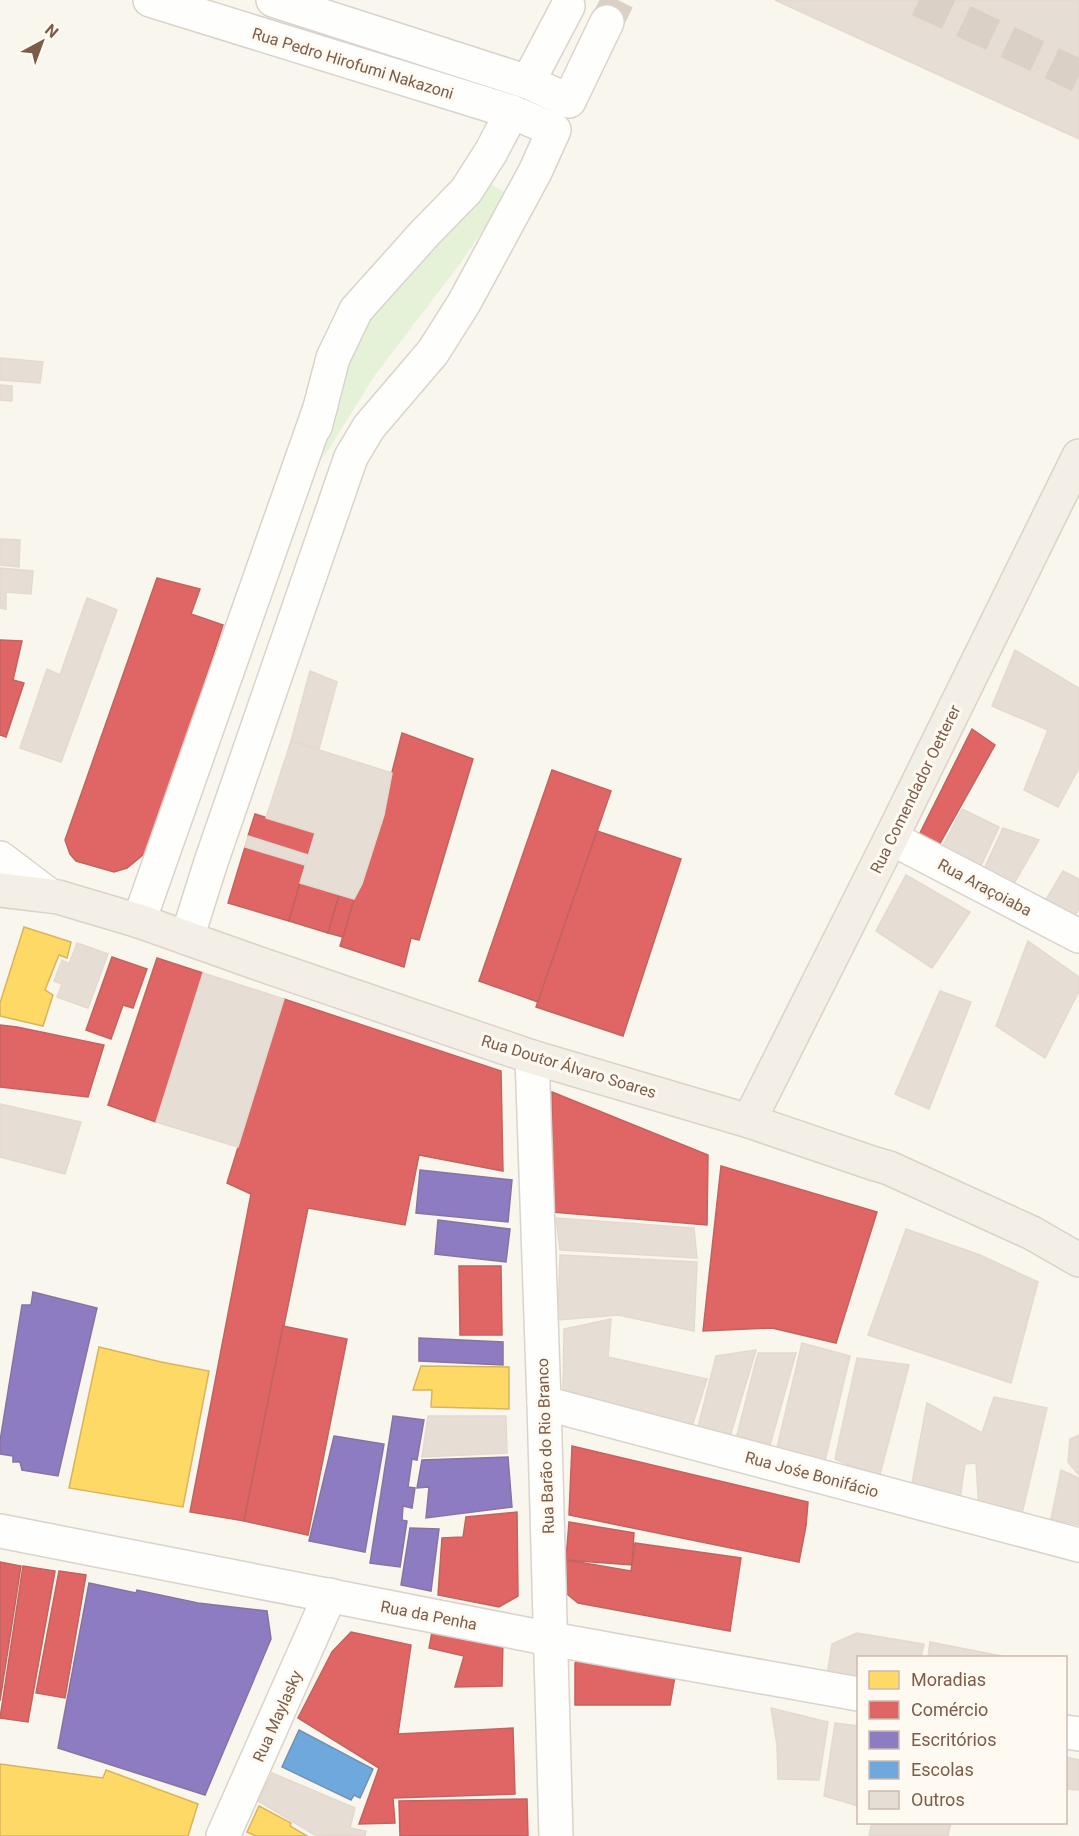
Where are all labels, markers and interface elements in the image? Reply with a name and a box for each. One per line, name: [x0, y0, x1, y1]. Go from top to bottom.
north arrow: [12, 12, 72, 72]
text: N: [41, 20, 62, 42]
street label: Rua Pedro Hirofumi Nakazoni: [250, 24, 456, 103]
street label: Rua Comendador Oetterer: [866, 701, 965, 877]
street label: Rua Araçoiaba: [935, 855, 1035, 920]
street label: Rua Doutor Álvaro Soares: [479, 1031, 659, 1102]
street label: Rua Barão do Rio Branco: [533, 1358, 558, 1534]
street label: Rua Jośe Bonifácio: [743, 1448, 881, 1501]
street label: Rua da Penha: [379, 1597, 479, 1634]
legend: [857, 1656, 1067, 1824]
street label: Rua Maylasky: [249, 1667, 306, 1765]
text: Moradias: [911, 1669, 986, 1690]
text: Comércio: [911, 1699, 988, 1720]
text: Escritórios: [911, 1729, 996, 1750]
text: Escolas: [911, 1759, 974, 1780]
text: Outros: [911, 1789, 965, 1810]

